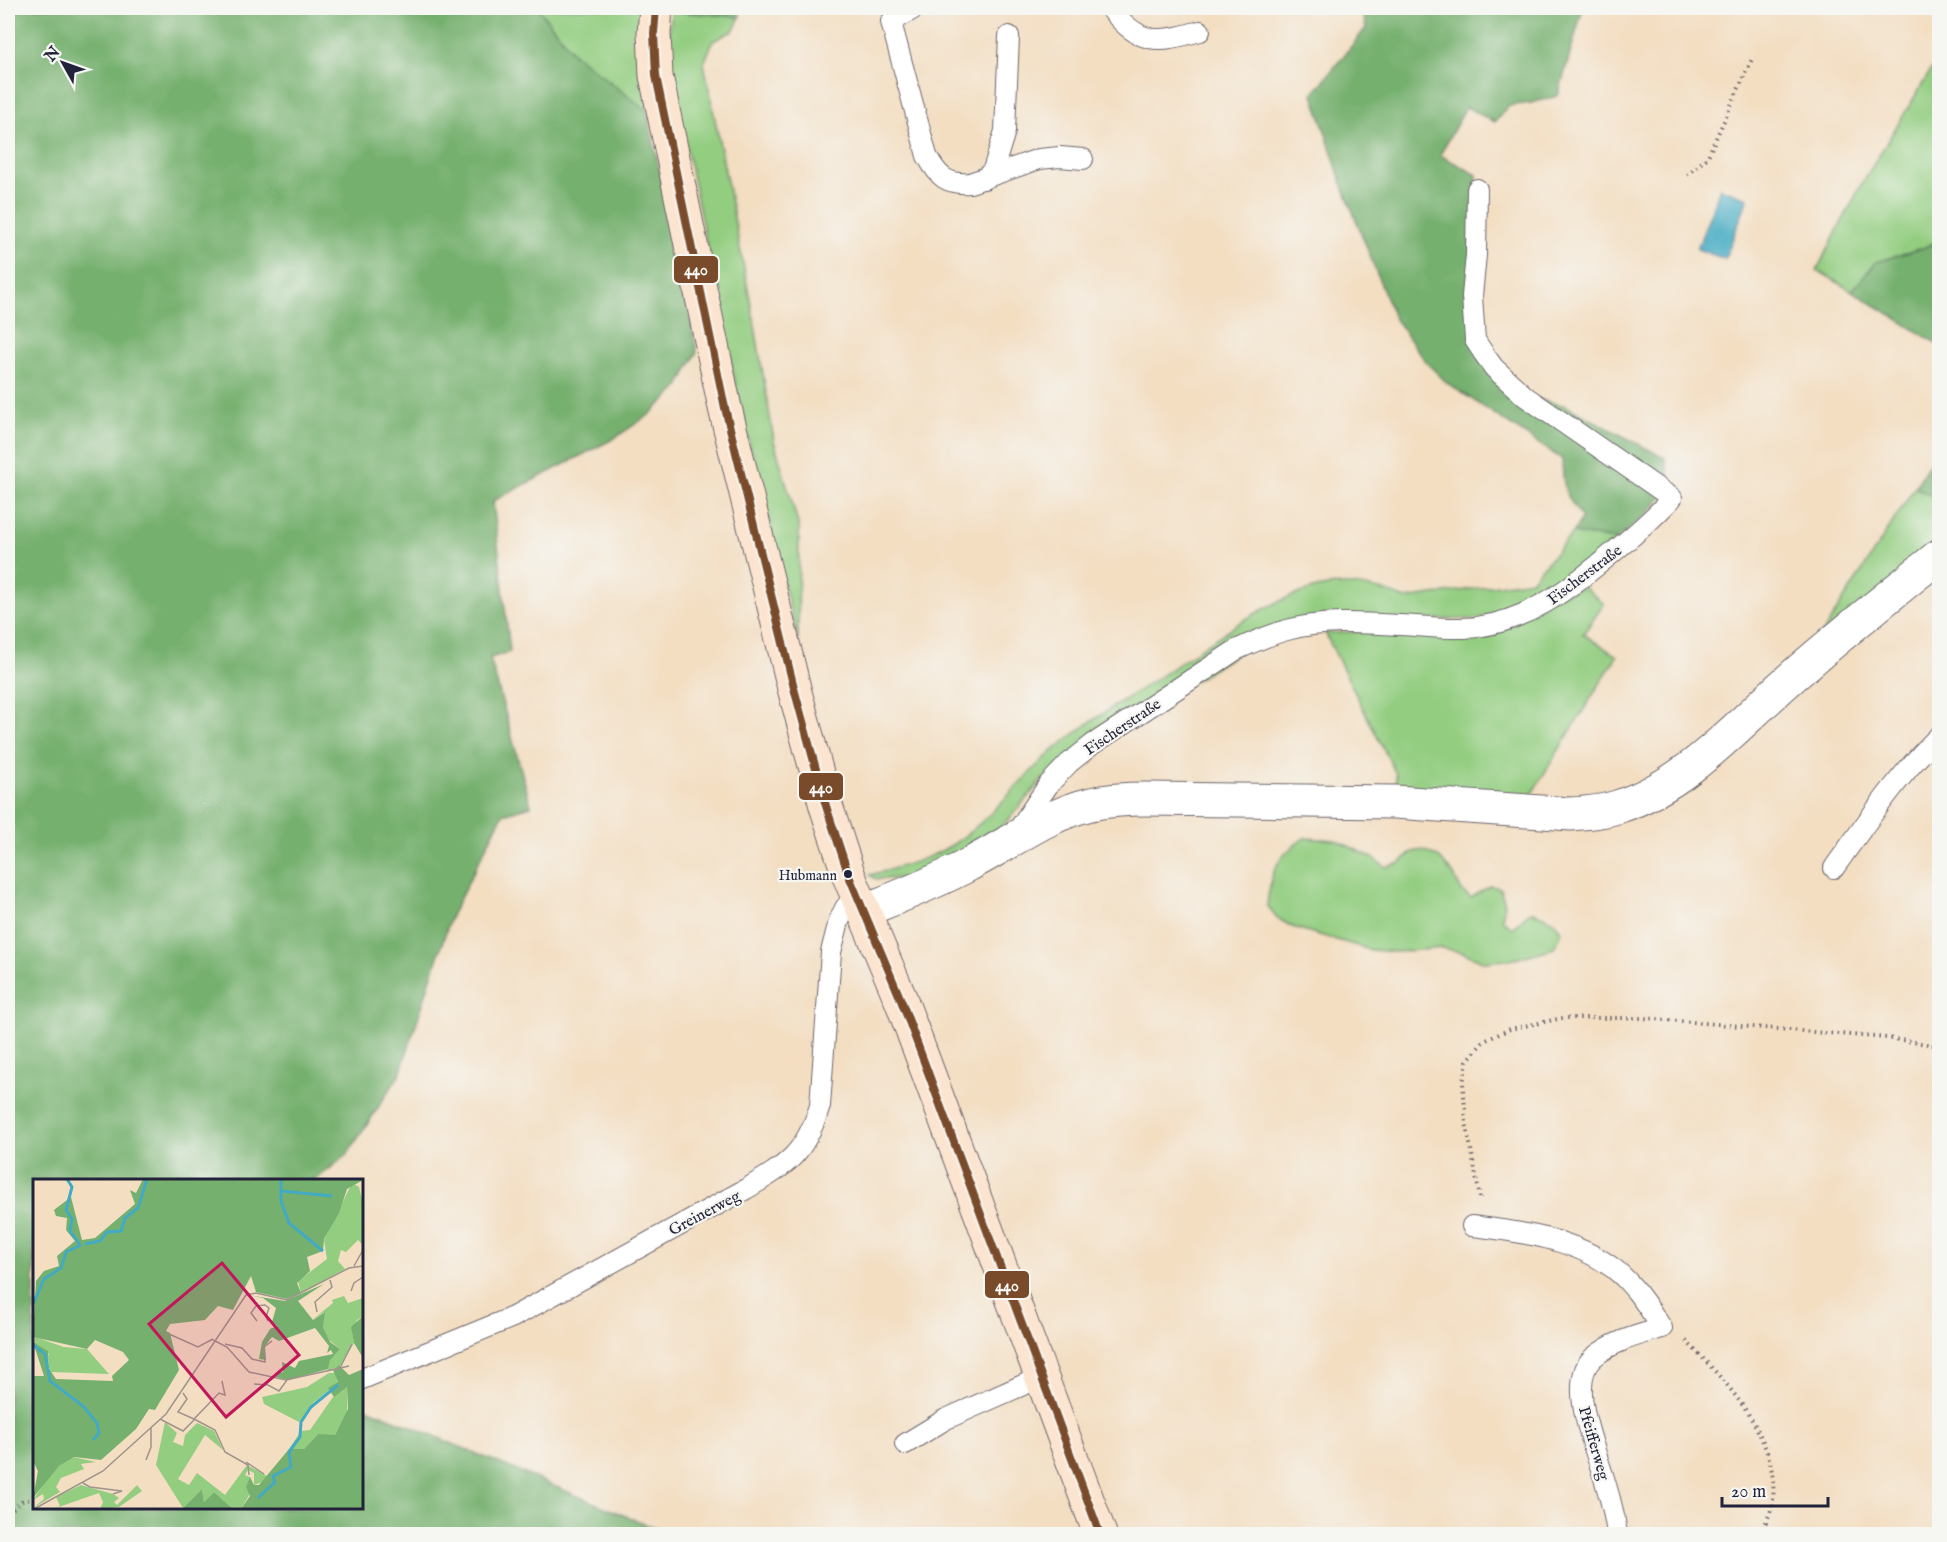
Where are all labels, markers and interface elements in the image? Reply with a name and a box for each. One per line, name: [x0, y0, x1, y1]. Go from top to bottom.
north arrow: [33, 33, 93, 93]
text: N: [40, 43, 65, 67]
line badge: 440: [673, 255, 719, 284]
text: 440: [684, 261, 708, 281]
street label: Fischerstraße: [1544, 541, 1626, 610]
street label: Fischerstraße: [1081, 695, 1165, 761]
line badge: 440: [798, 772, 844, 801]
text: 440: [809, 779, 833, 799]
place label: Hubmann: [779, 867, 838, 885]
marker: Hubmann: [842, 868, 854, 880]
inset map: [33, 1179, 363, 1509]
street label: Greinerweg: [666, 1186, 745, 1241]
line badge: 440: [984, 1270, 1030, 1299]
text: 440: [995, 1277, 1019, 1297]
street label: Pfeifferweg: [1573, 1404, 1613, 1483]
scale bar: [1722, 1470, 1828, 1508]
text: 20 m: [1731, 1481, 1766, 1504]

